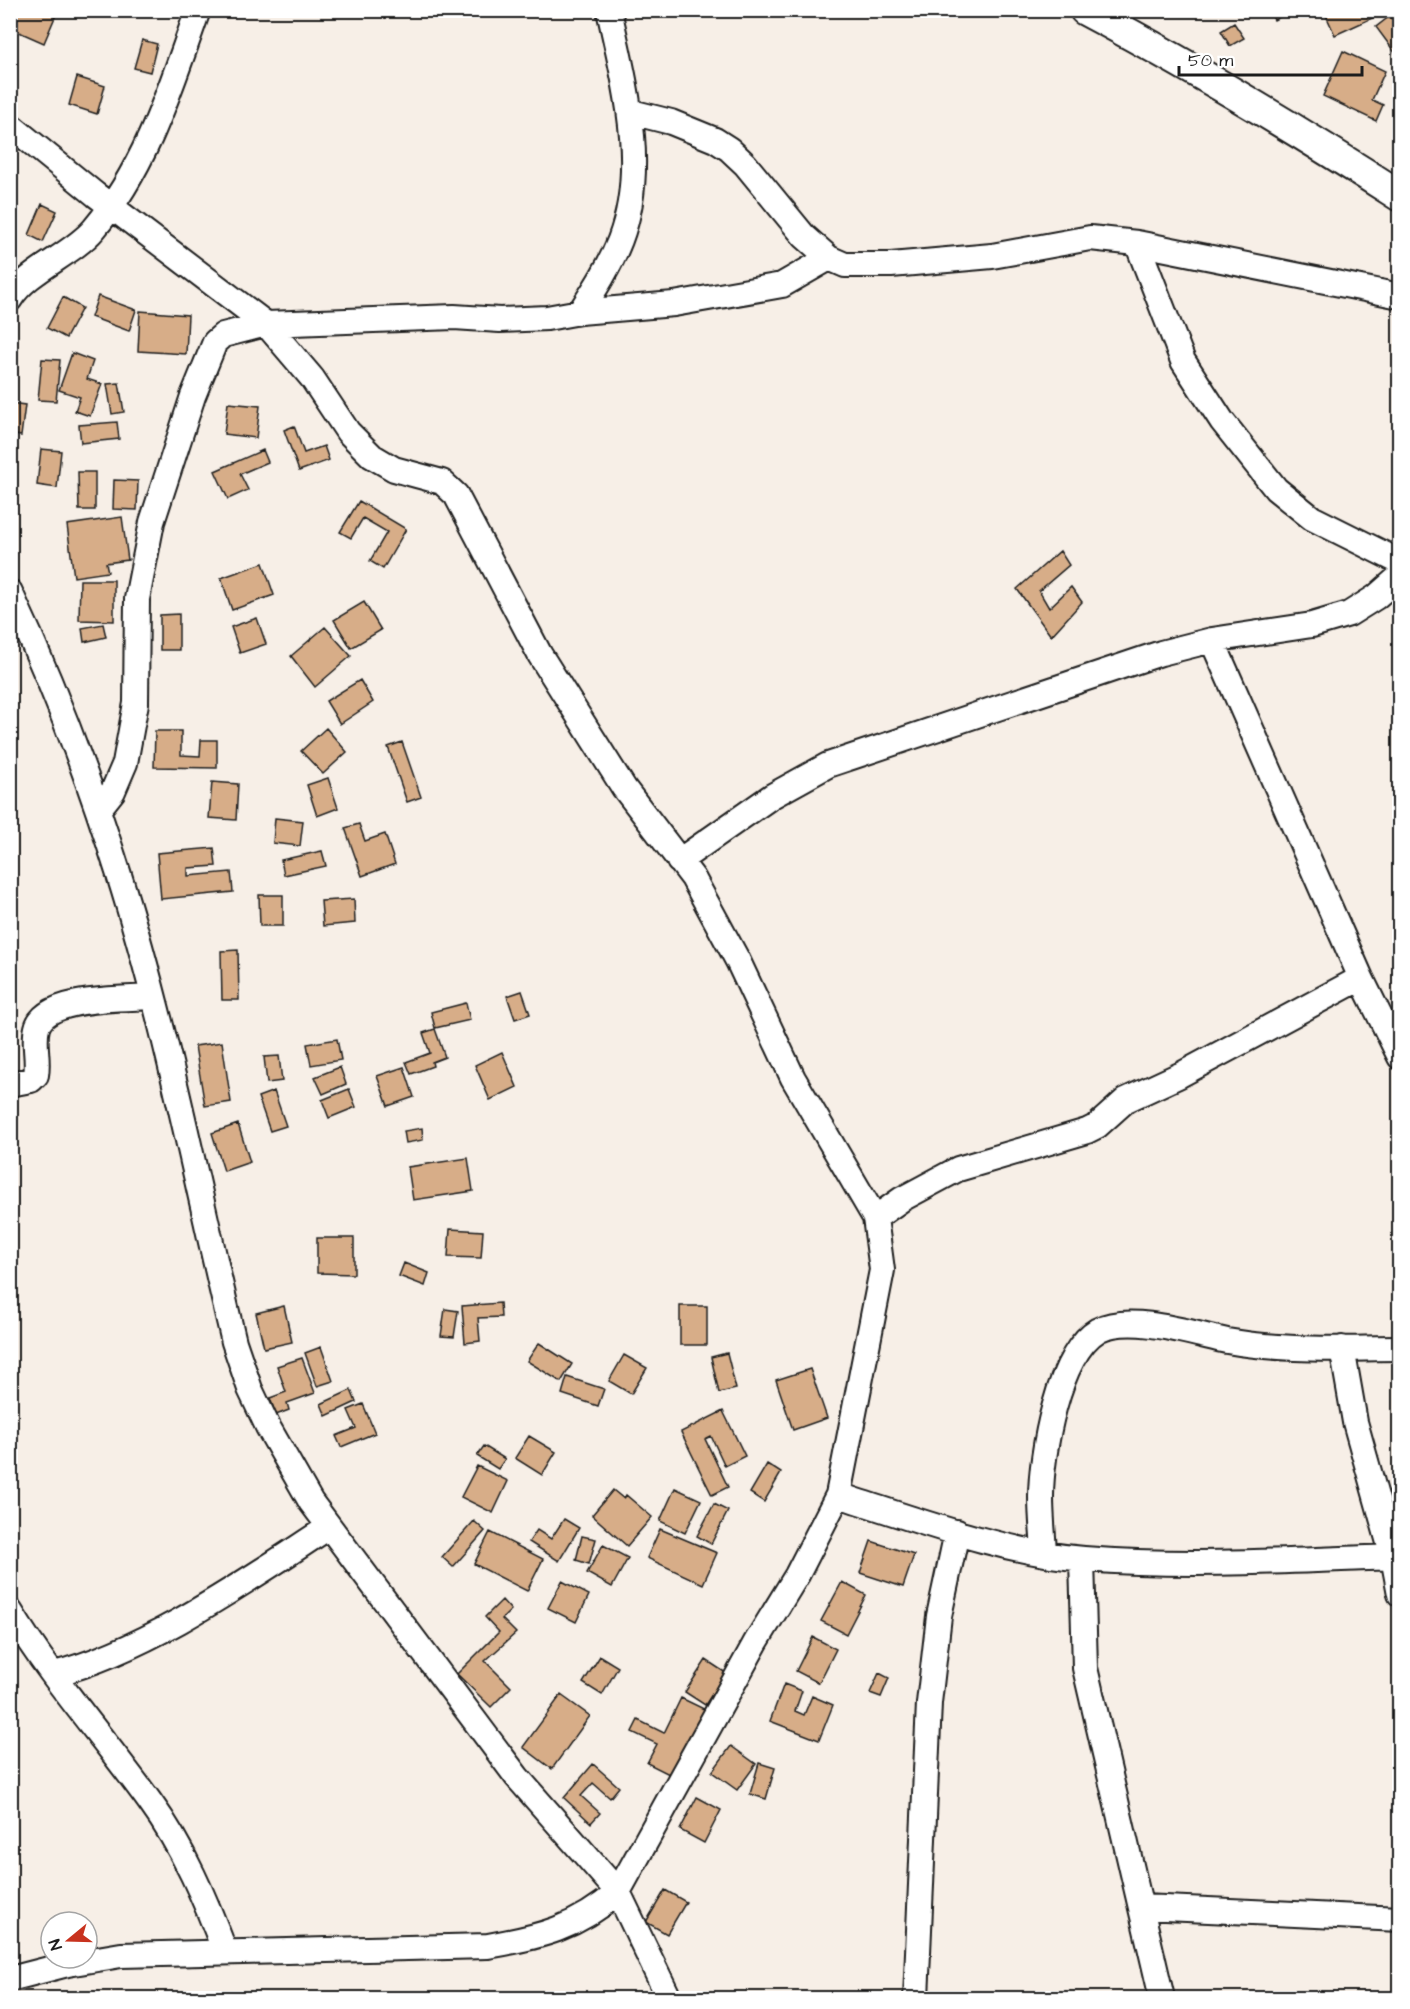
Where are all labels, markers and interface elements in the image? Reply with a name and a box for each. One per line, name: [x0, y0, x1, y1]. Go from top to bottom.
scale bar: [1179, 39, 1362, 77]
text: 50 m: [1188, 48, 1233, 73]
north arrow: [39, 1910, 99, 1970]
text: N: [44, 1936, 68, 1953]

